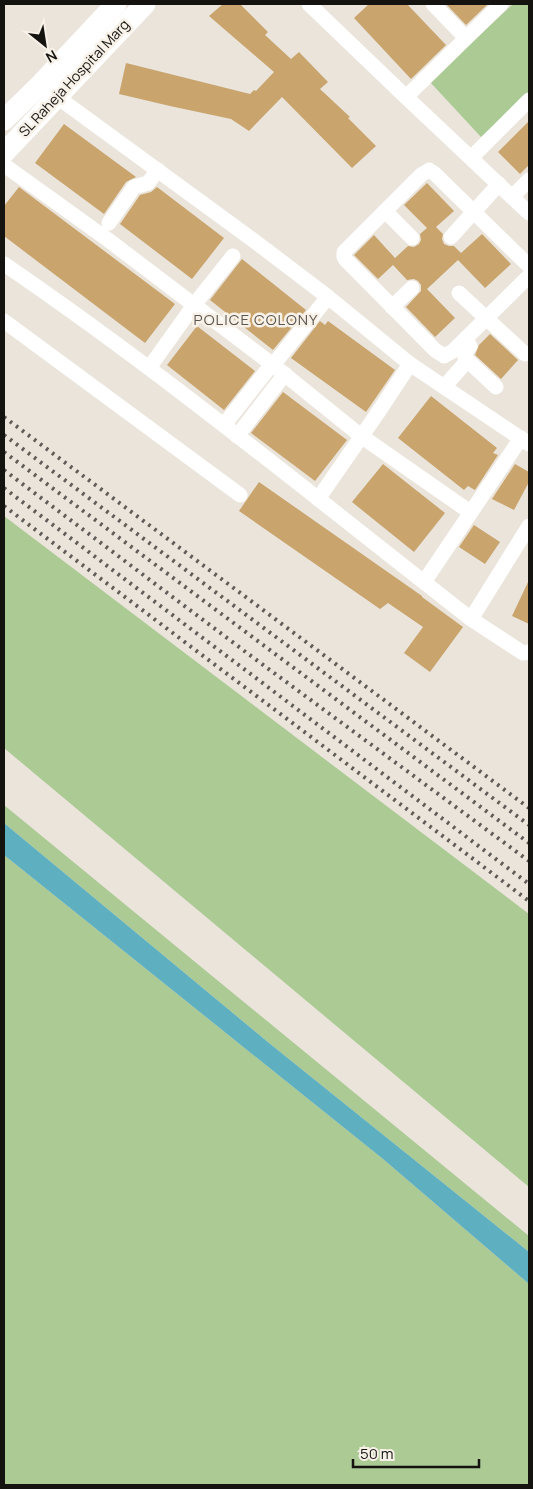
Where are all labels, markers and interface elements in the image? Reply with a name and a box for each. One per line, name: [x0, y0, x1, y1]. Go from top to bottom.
street label: SL Raheja Hospital Marg: [14, 15, 133, 140]
north arrow: [20, 20, 70, 70]
text: N: [43, 46, 61, 67]
district label: POLICE COLONY: [194, 309, 318, 330]
scale bar: [353, 1436, 479, 1468]
text: 50 m: [360, 1443, 394, 1464]

